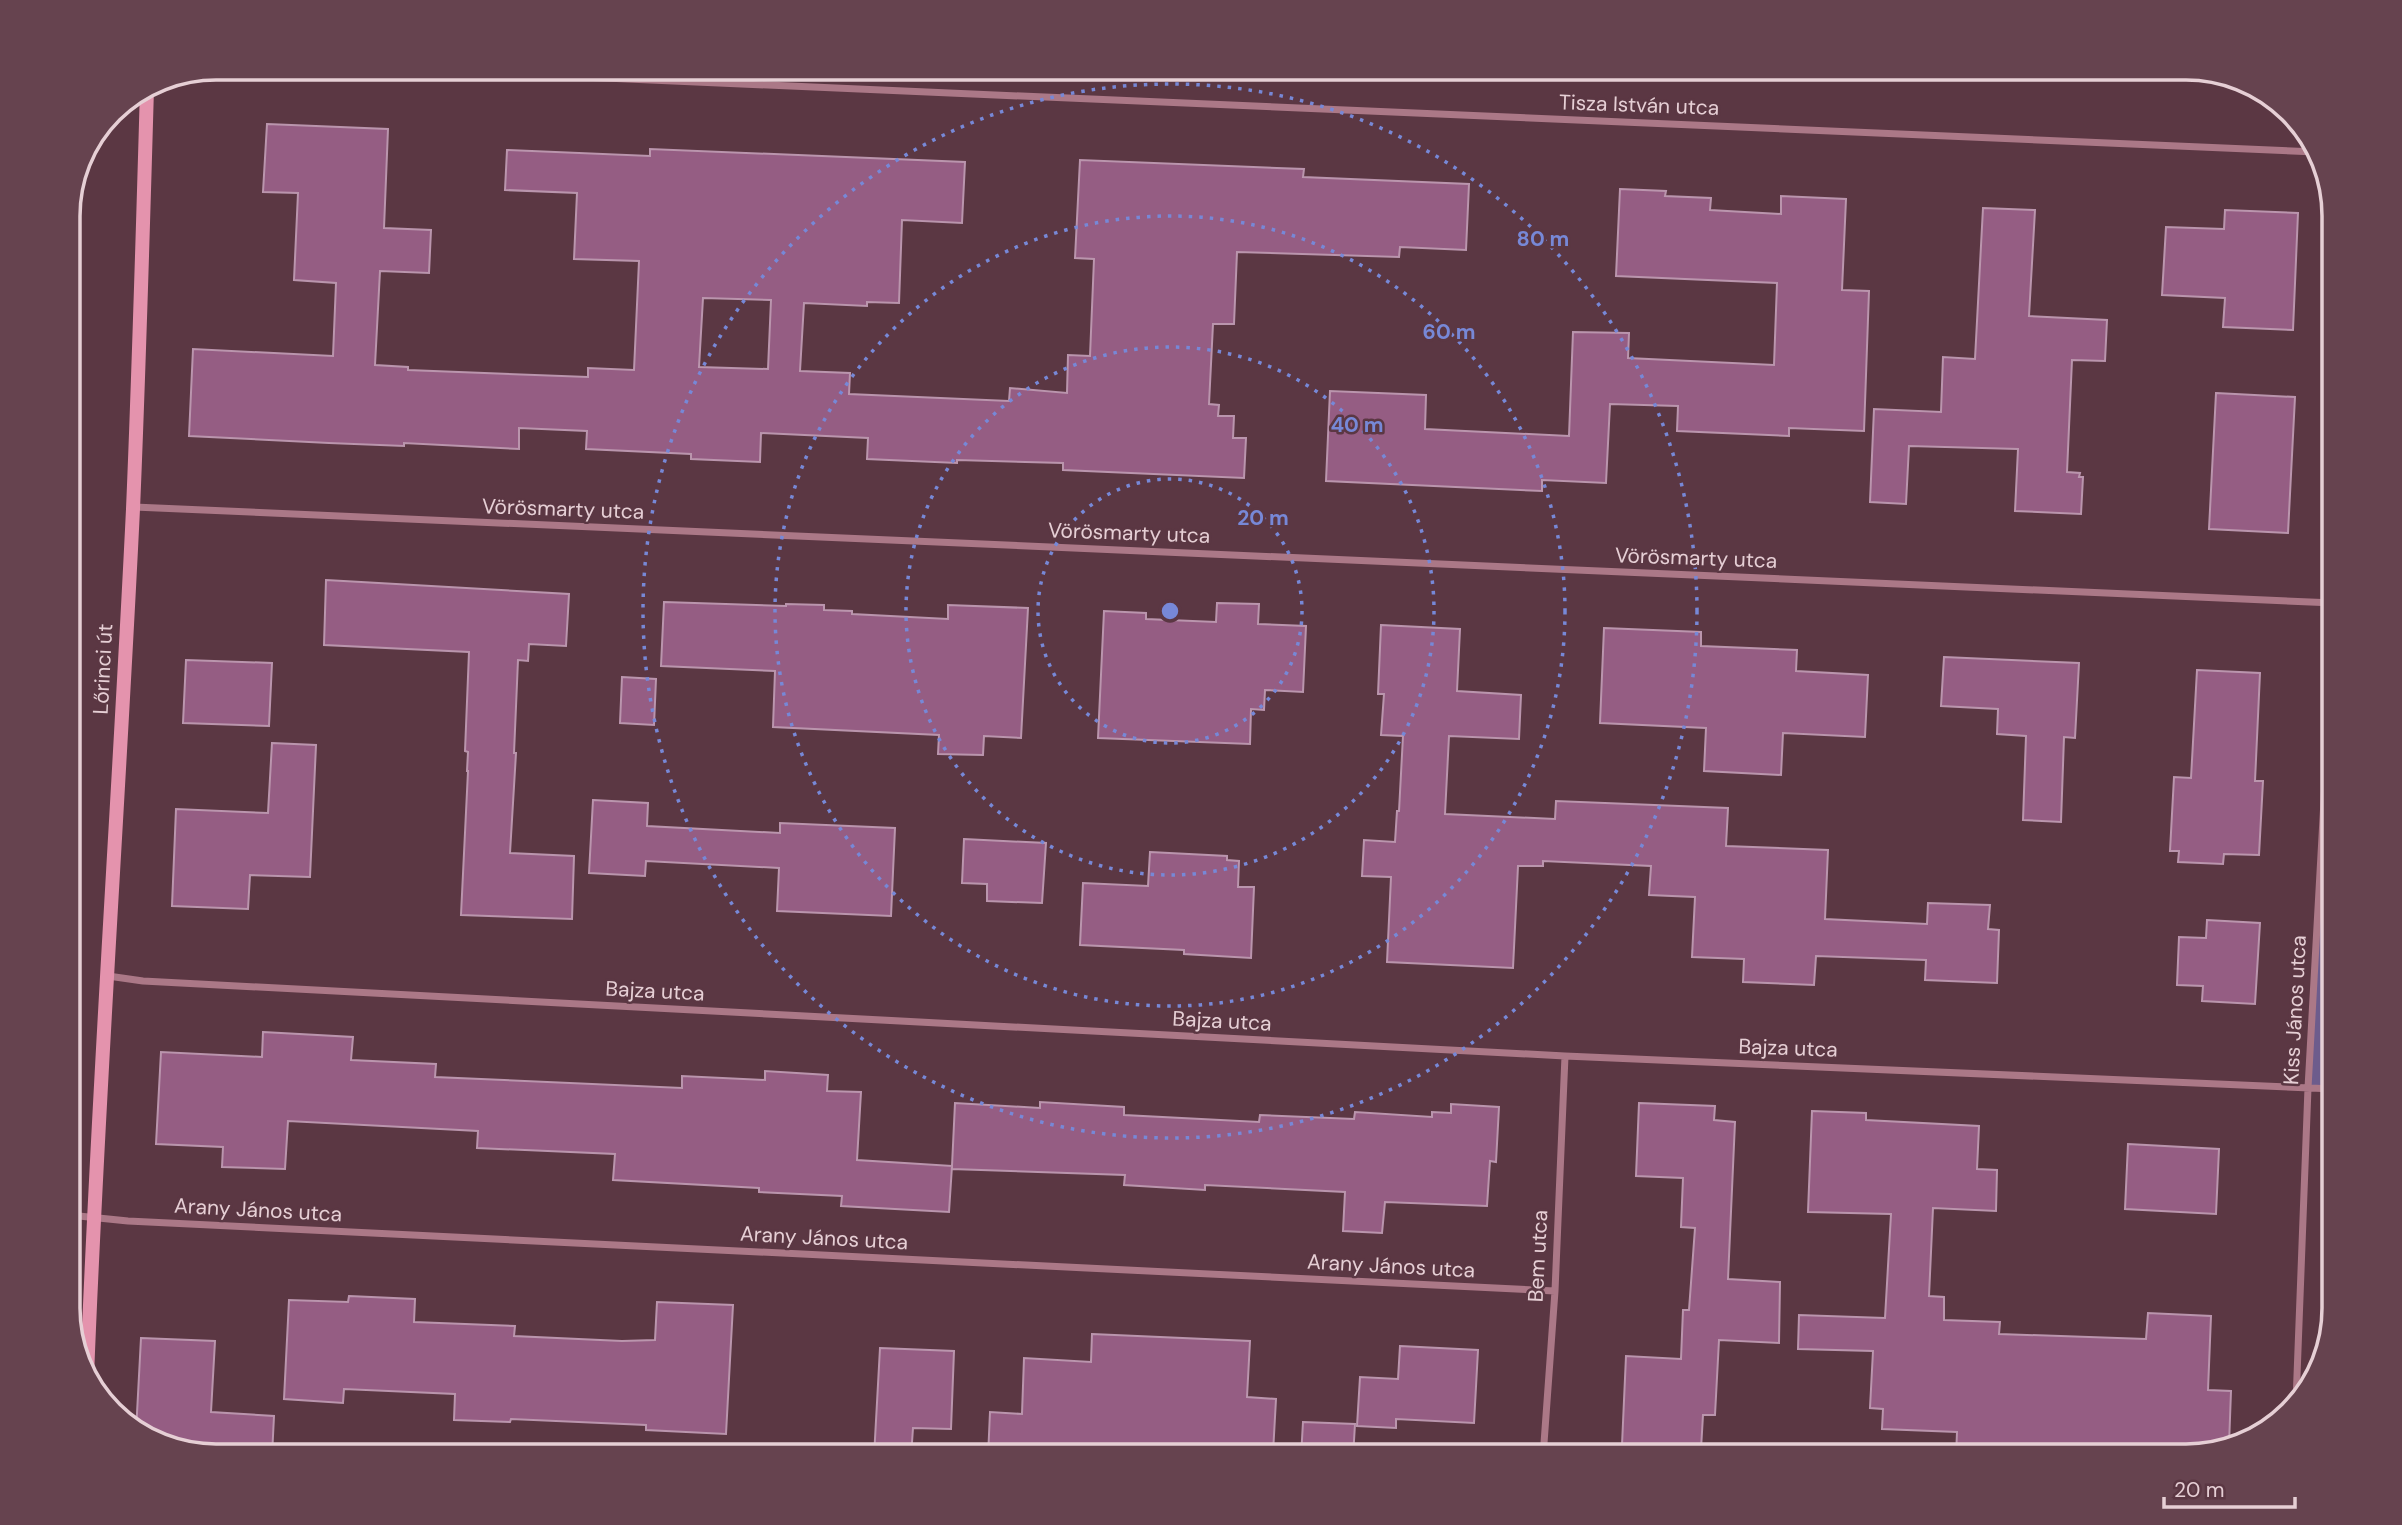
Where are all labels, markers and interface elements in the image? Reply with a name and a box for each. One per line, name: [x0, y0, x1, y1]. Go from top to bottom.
street label: Tisza István utca: [1558, 88, 1720, 122]
text: 80 m: [1517, 225, 1569, 253]
text: 60 m: [1423, 318, 1475, 346]
text: 40 m: [1330, 411, 1384, 439]
street label: Vörösmarty utca: [481, 492, 645, 526]
text: 20 m: [1237, 504, 1289, 532]
street label: Vörösmarty utca: [1047, 516, 1211, 550]
street label: Vörösmarty utca: [1614, 541, 1778, 575]
centre of rings: [1158, 599, 1182, 623]
street label: Lőrinci út: [87, 623, 119, 715]
street label: Kiss János utca: [2277, 934, 2313, 1086]
street label: Bajza utca: [605, 974, 705, 1008]
street label: Bajza utca: [1172, 1004, 1272, 1038]
street label: Bajza utca: [1738, 1032, 1838, 1064]
street label: Arany János utca: [173, 1192, 343, 1228]
street label: Bem utca: [1522, 1209, 1554, 1303]
street label: Arany János utca: [739, 1220, 909, 1256]
street label: Arany János utca: [1306, 1248, 1476, 1284]
scale bar: [2164, 1466, 2295, 1510]
text: 20 m: [2174, 1476, 2225, 1504]

